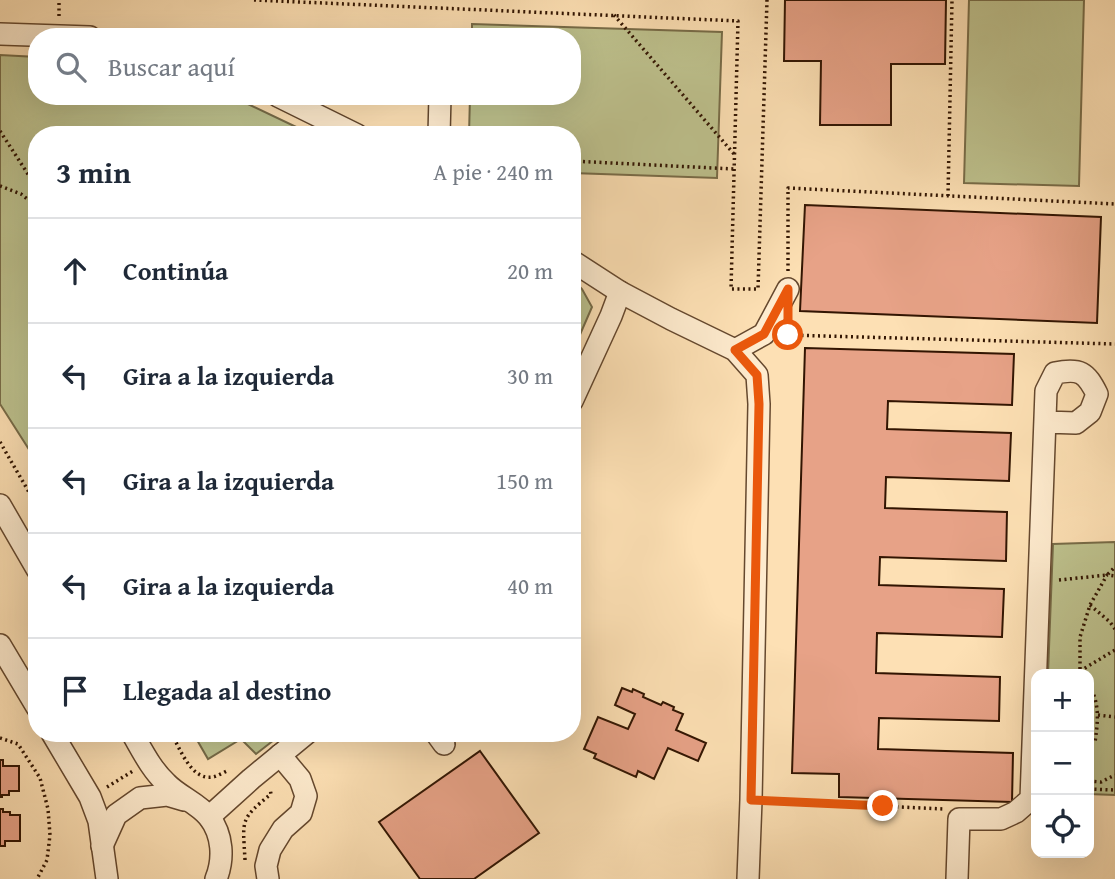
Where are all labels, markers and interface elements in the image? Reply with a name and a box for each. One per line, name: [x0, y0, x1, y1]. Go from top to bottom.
search box: [28, 28, 581, 105]
text: Buscar aquí: [108, 47, 235, 86]
icon: search: [52, 48, 90, 86]
text: 3 min: [56, 150, 131, 194]
text: A pie · 240 m: [433, 155, 553, 188]
text: Continúa: [123, 251, 228, 290]
icon: ahead: [56, 252, 94, 290]
text: 20 m: [507, 254, 553, 287]
route start: [772, 319, 803, 350]
text: Gira a la izquierda: [123, 356, 334, 395]
icon: left: [56, 357, 94, 395]
text: 30 m: [507, 359, 553, 392]
text: Gira a la izquierda: [123, 461, 334, 500]
icon: left: [56, 462, 94, 500]
text: 150 m: [496, 464, 553, 497]
text: Gira a la izquierda: [123, 566, 334, 605]
icon: left: [56, 567, 94, 605]
text: 40 m: [507, 569, 553, 602]
map controls: [1031, 669, 1094, 858]
button: +: [1031, 669, 1094, 732]
text: Llegada al destino: [123, 671, 331, 710]
icon: arrive: [56, 672, 94, 710]
button: −: [1031, 732, 1094, 795]
route end: [867, 790, 898, 821]
button: locate: [1031, 795, 1094, 858]

